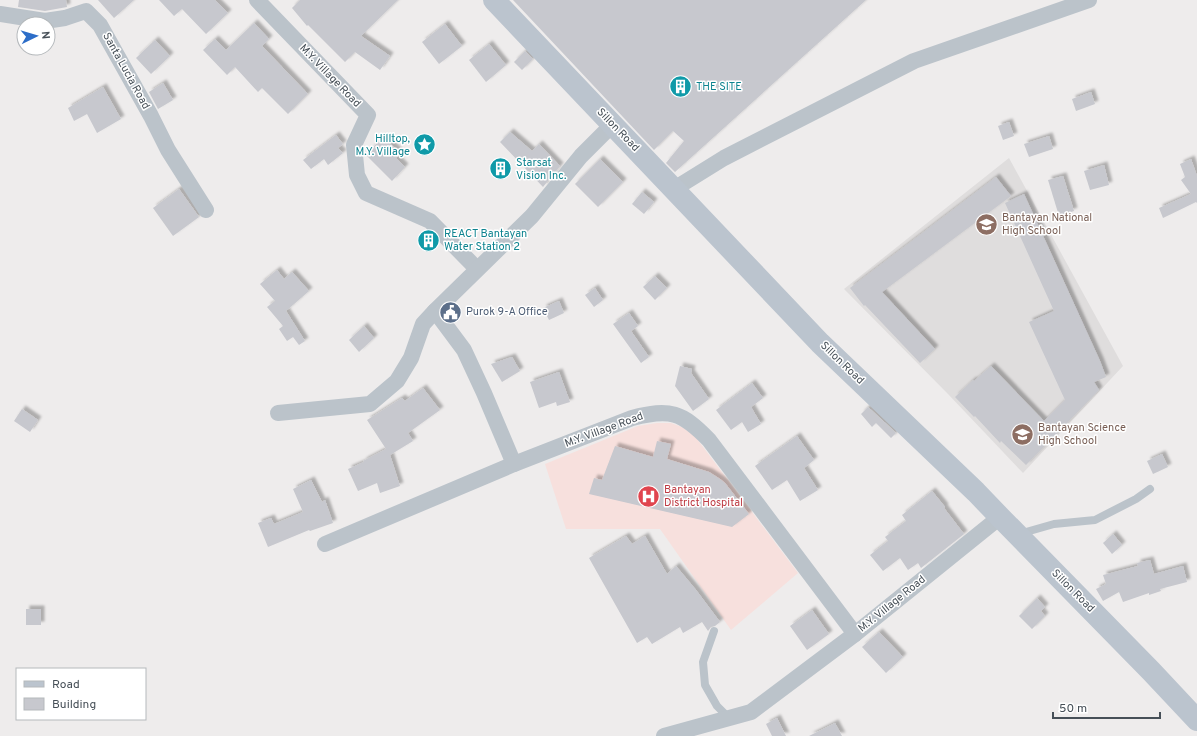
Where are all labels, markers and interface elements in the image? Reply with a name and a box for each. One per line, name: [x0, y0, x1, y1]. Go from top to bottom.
north arrow: [16, 16, 56, 56]
street label: Santa Lucia Road: [99, 30, 153, 112]
text: N: [38, 31, 52, 40]
street label: M.Y. Village Road: [296, 41, 364, 111]
building icon: THE SITE: [668, 74, 694, 100]
place label: THE SITE: [696, 80, 742, 94]
street label: Sillon Road: [594, 105, 642, 155]
place label: Hilltop, M.Y. Village: [355, 132, 411, 159]
place icon: Hilltop, M.Y. Village: [412, 132, 438, 158]
building icon: Starsat Vision Inc.: [487, 156, 513, 182]
place label: Starsat Vision Inc.: [516, 156, 566, 183]
school or university icon: Bantayan National High School: [973, 211, 999, 237]
place label: Bantayan National High School: [1002, 211, 1092, 238]
building icon: REACT Bantayan Water Station 2: [416, 227, 442, 253]
place label: REACT Bantayan Water Station 2: [444, 227, 527, 254]
public building icon: Purok 9-A Office: [437, 299, 463, 325]
place label: Purok 9-A Office: [466, 305, 548, 319]
street label: Sillon Road: [817, 339, 867, 387]
street label: M.Y. Village Road: [563, 409, 645, 451]
school or university icon: Bantayan Science High School: [1010, 421, 1036, 447]
place label: Bantayan Science High School: [1038, 421, 1126, 448]
hospital icon: Bantayan District Hospital: [635, 483, 661, 509]
place label: Bantayan District Hospital: [664, 483, 743, 510]
street label: Sillon Road: [1048, 566, 1098, 616]
street label: M.Y. Village Road: [855, 573, 929, 635]
legend: [16, 668, 146, 720]
text: Road: [52, 677, 80, 693]
scale bar: [1053, 694, 1160, 720]
text: Building: [52, 697, 96, 713]
text: 50 m: [1059, 701, 1087, 717]

